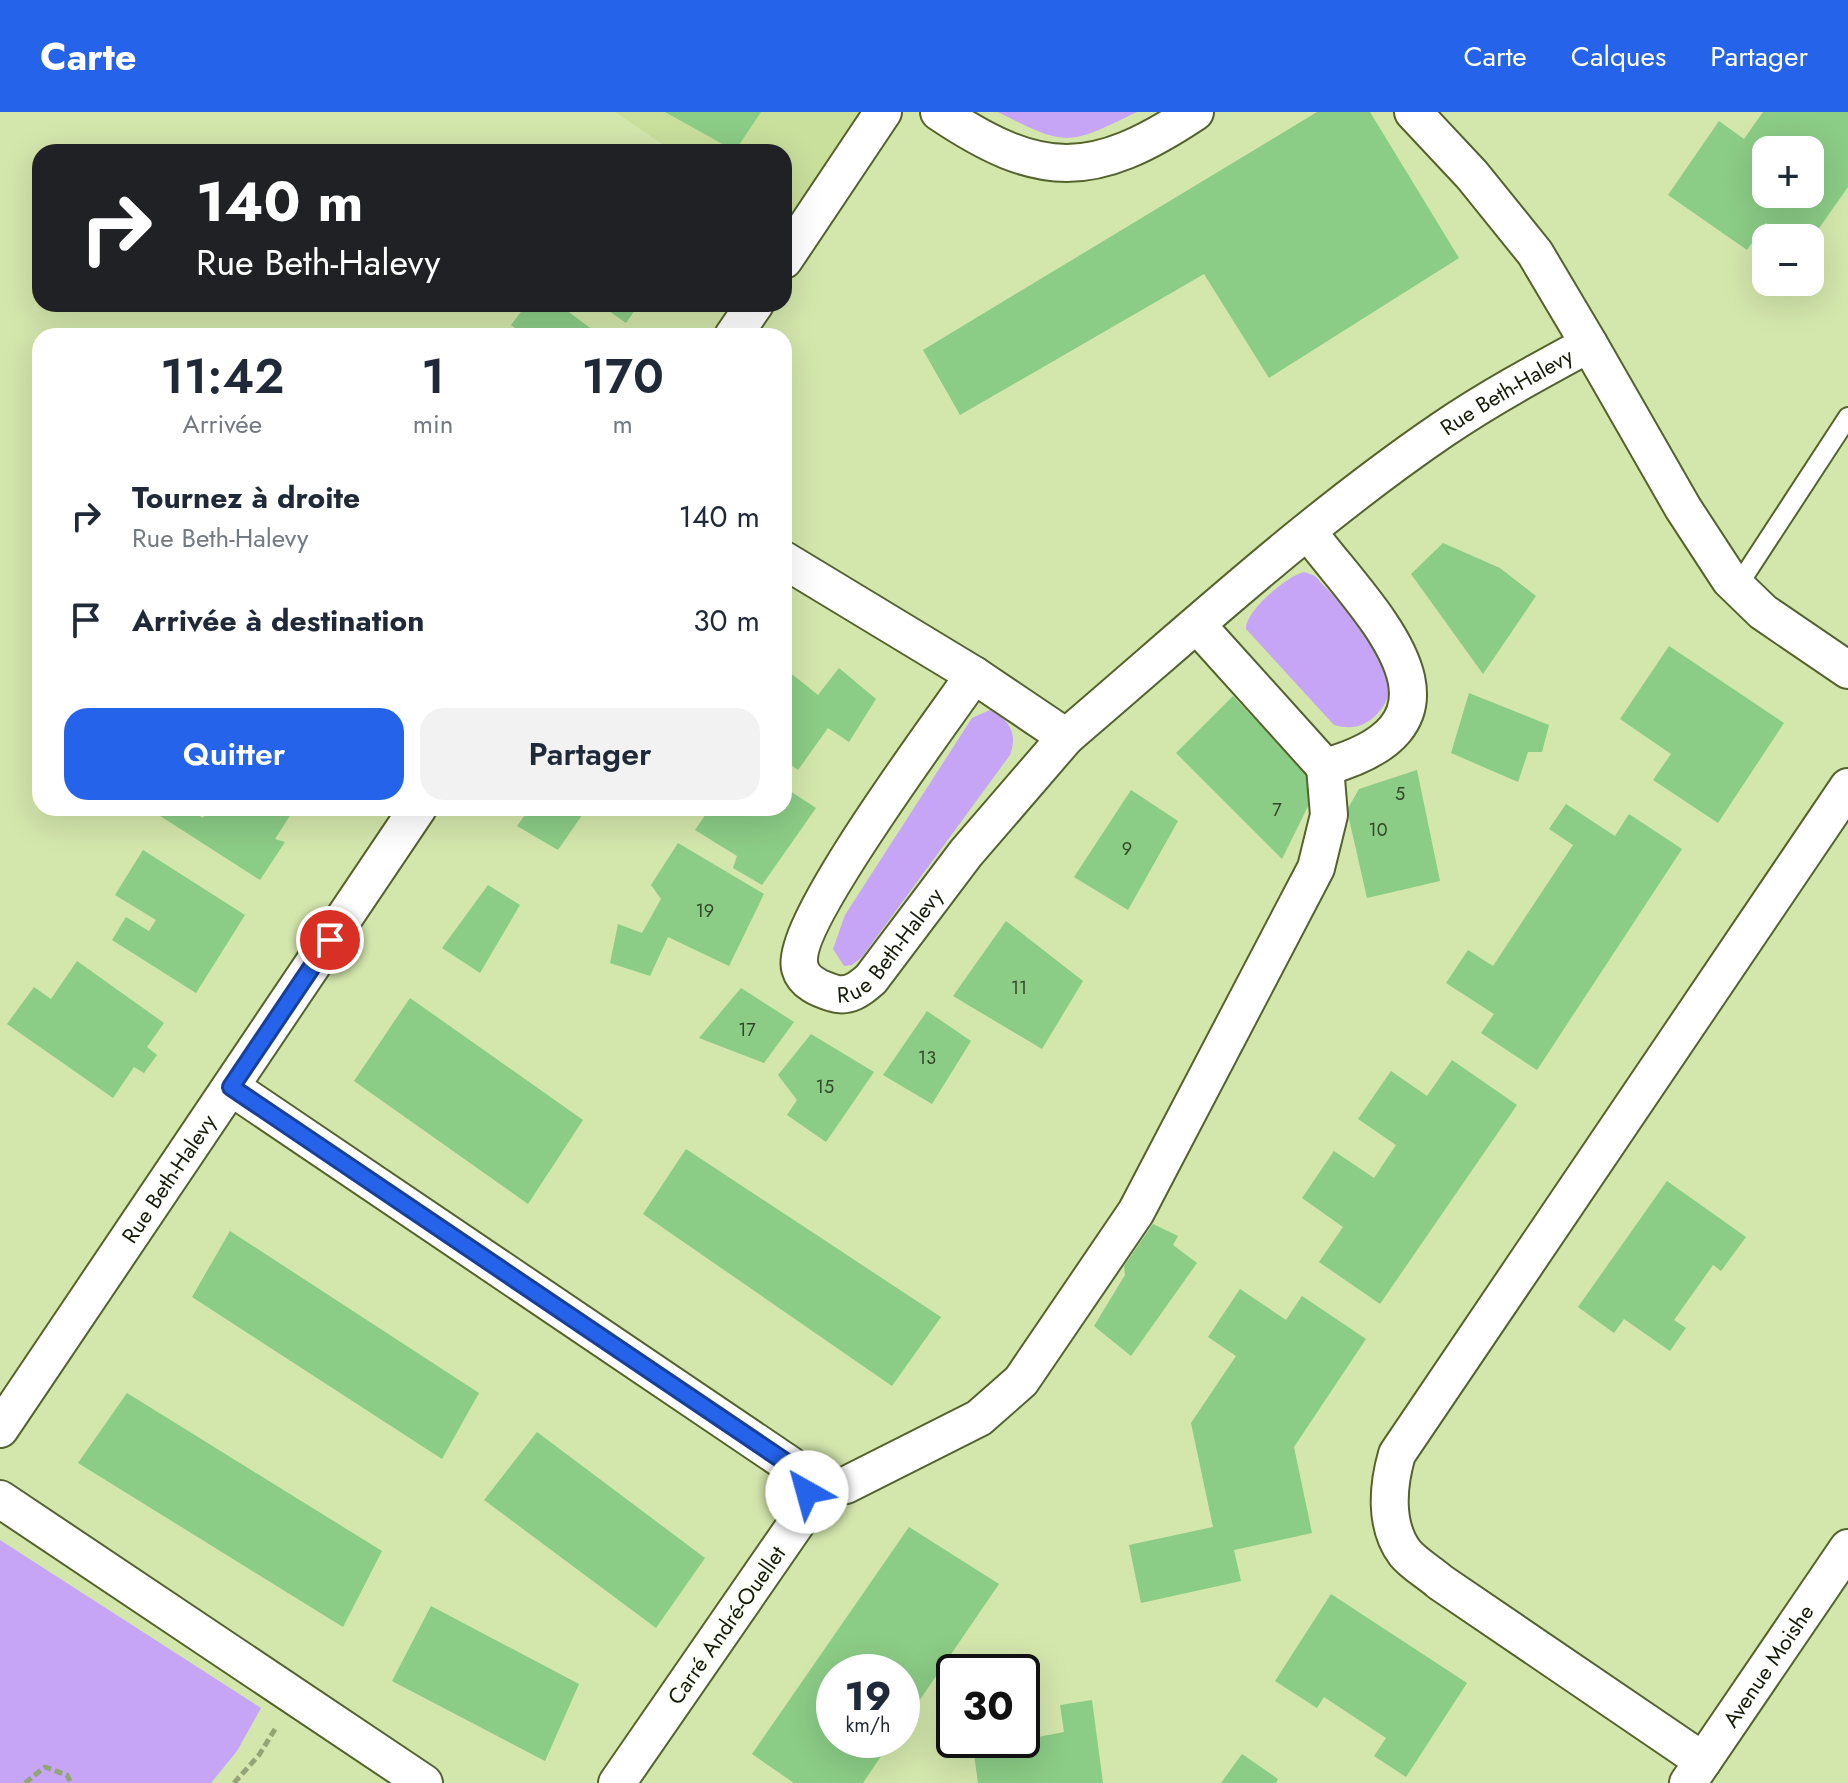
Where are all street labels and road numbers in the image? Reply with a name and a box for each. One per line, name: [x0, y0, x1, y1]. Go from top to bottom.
street label: Rue Beth-Halevy: [1434, 339, 1579, 443]
street label: Rue Beth-Halevy: [836, 881, 951, 1011]
street label: Rue Beth-Halevy: [114, 1107, 224, 1249]
street label: Carré André-Ouellet: [659, 1539, 793, 1711]
street label: Avenue Moishe: [1715, 1598, 1821, 1734]

